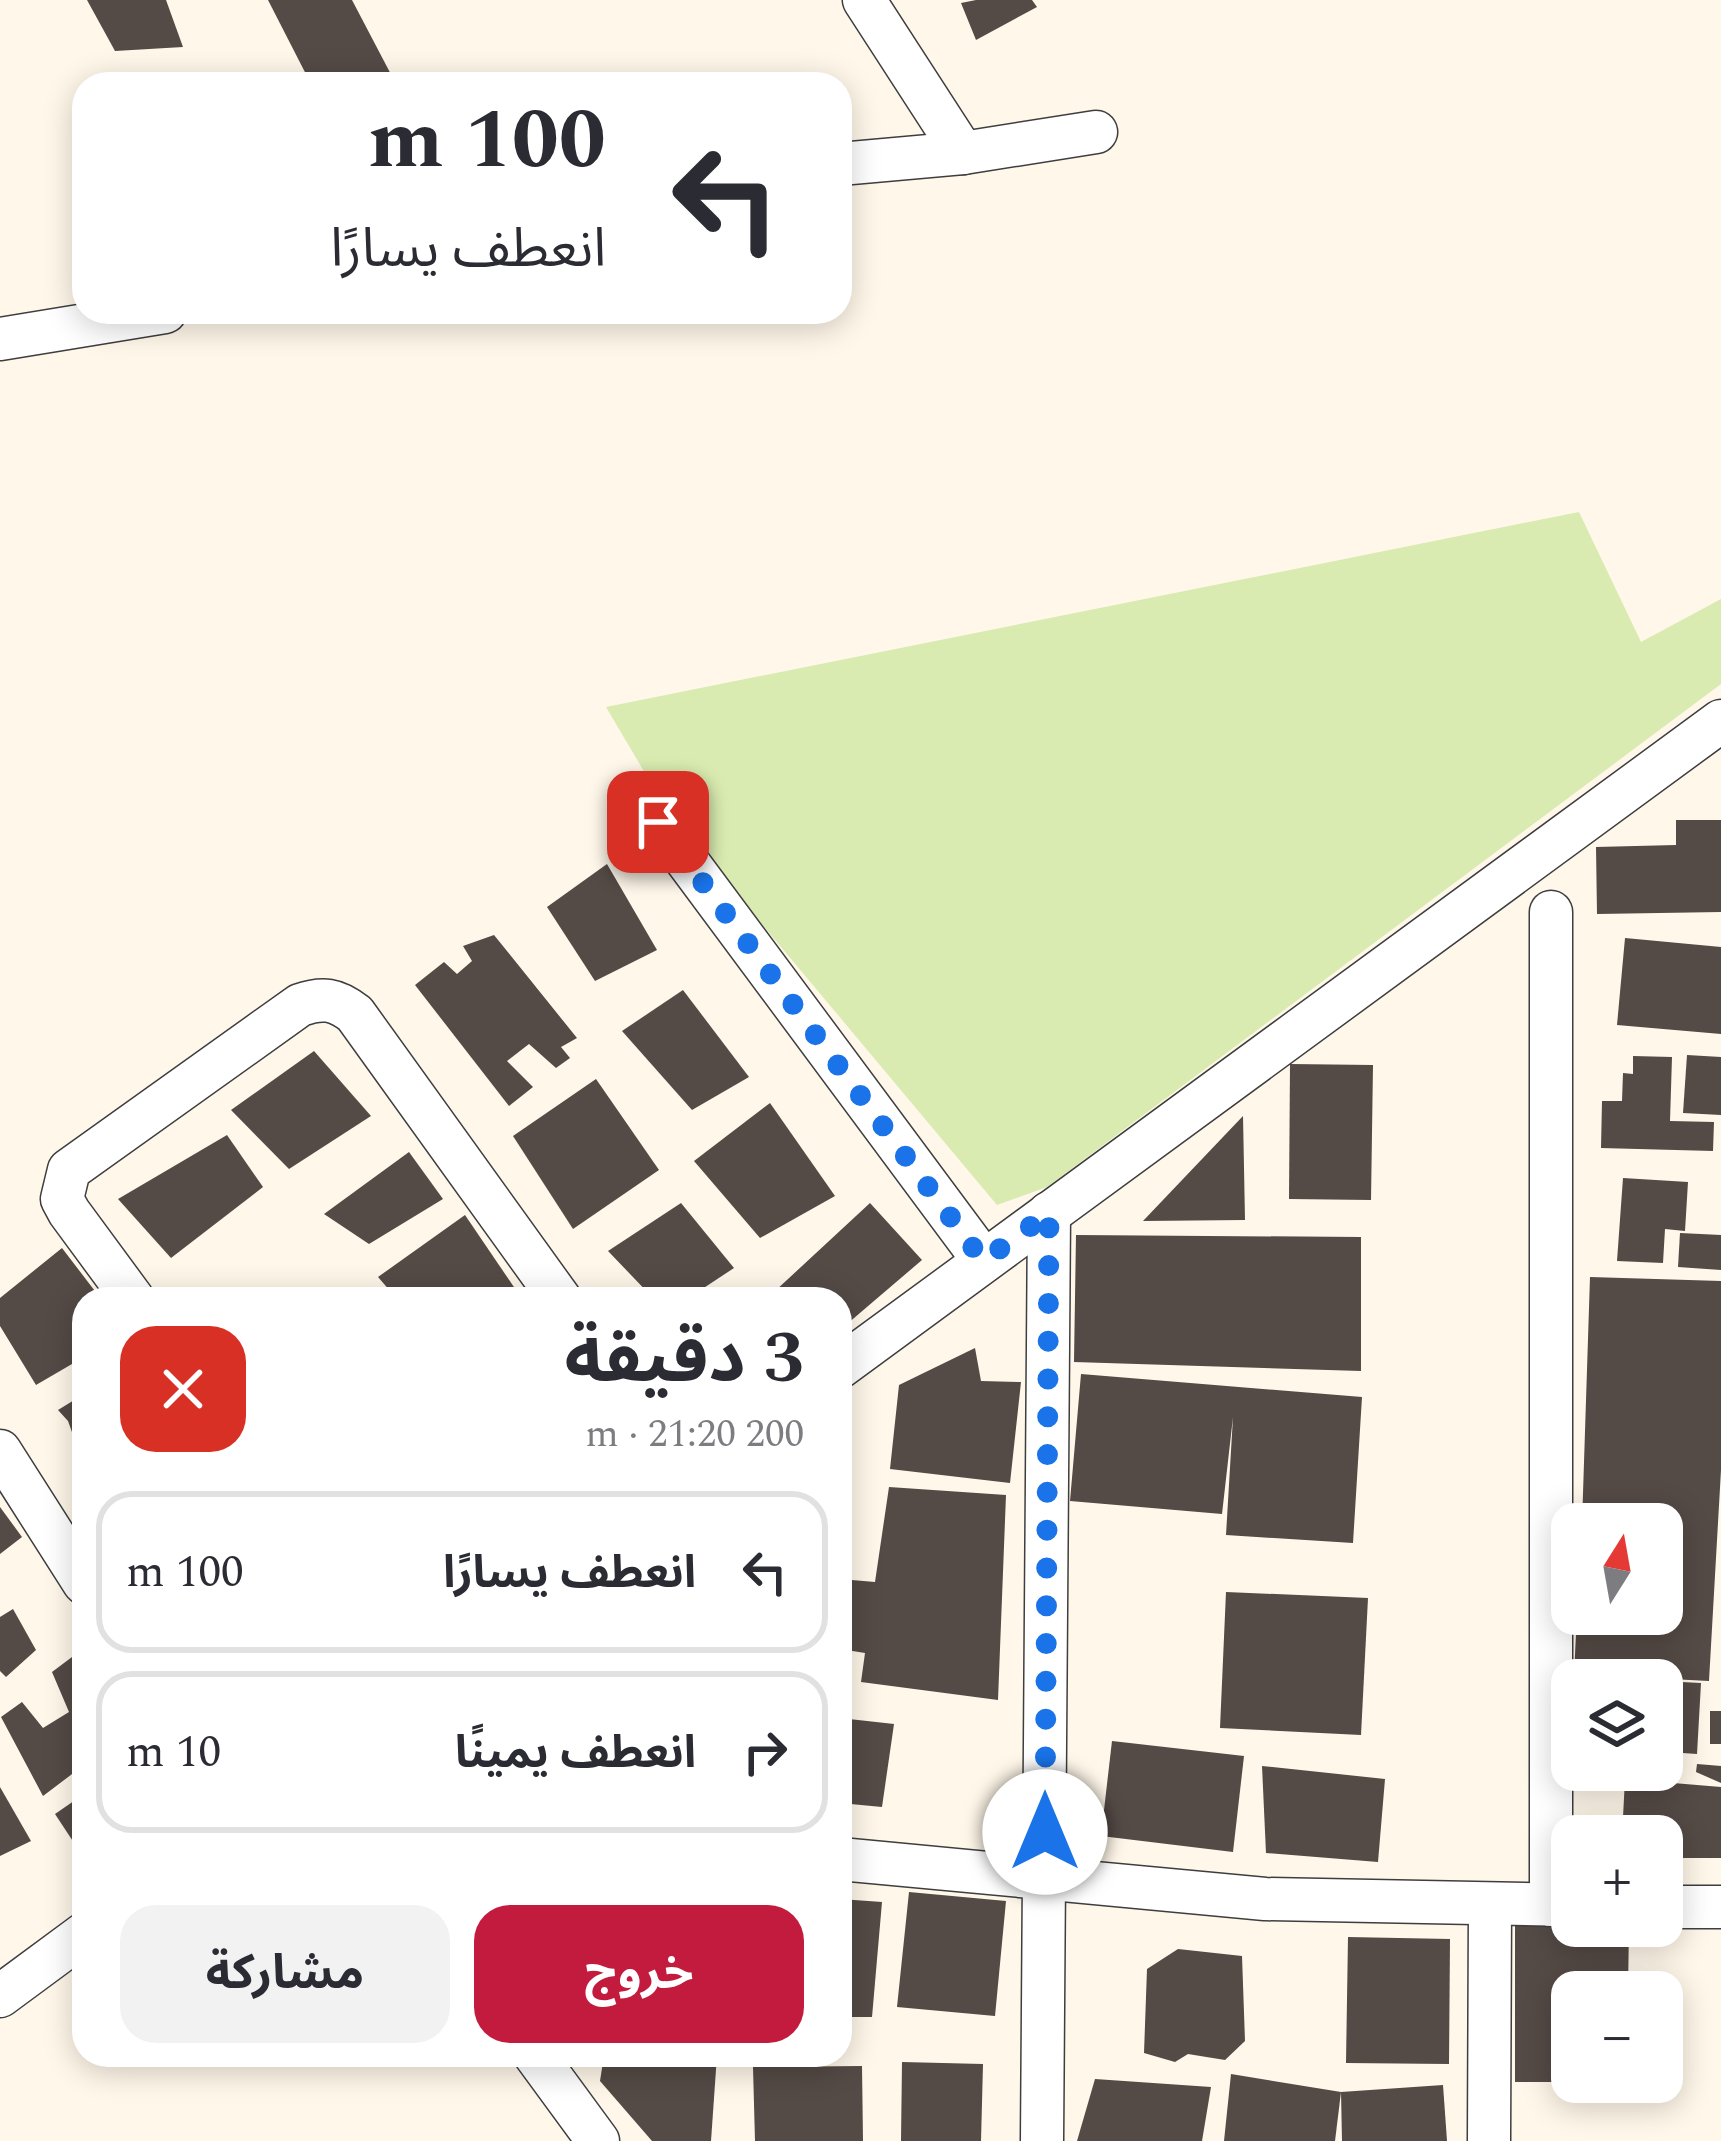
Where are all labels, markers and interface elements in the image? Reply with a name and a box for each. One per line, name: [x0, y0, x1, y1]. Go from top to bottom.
text: 100 m: [368, 77, 606, 205]
icon: left: [648, 120, 804, 276]
text: انعطف يسارًا: [330, 209, 606, 291]
pin: [607, 771, 709, 873]
icon: arrive: [625, 789, 691, 855]
text: 3 دقيقة: [564, 1305, 804, 1414]
button: close: [120, 1326, 246, 1452]
text: 200 m · 21:20: [585, 1405, 804, 1464]
north arrow: [1551, 1503, 1683, 1635]
map controls: [1551, 1503, 1683, 2103]
text: 100 m: [126, 1538, 243, 1607]
text: انعطف يسارًا: [443, 1539, 696, 1608]
icon: left: [732, 1539, 798, 1605]
button: layers: [1551, 1659, 1683, 1791]
text: 10 m: [126, 1718, 221, 1787]
text: انعطف يمينًا: [455, 1719, 696, 1788]
icon: right: [732, 1719, 798, 1785]
position arrow: [982, 1769, 1108, 1895]
button: +: [1551, 1815, 1683, 1947]
button: مشاركة: [120, 1905, 450, 2043]
button: خروج: [474, 1905, 804, 2043]
button: −: [1551, 1971, 1683, 2103]

